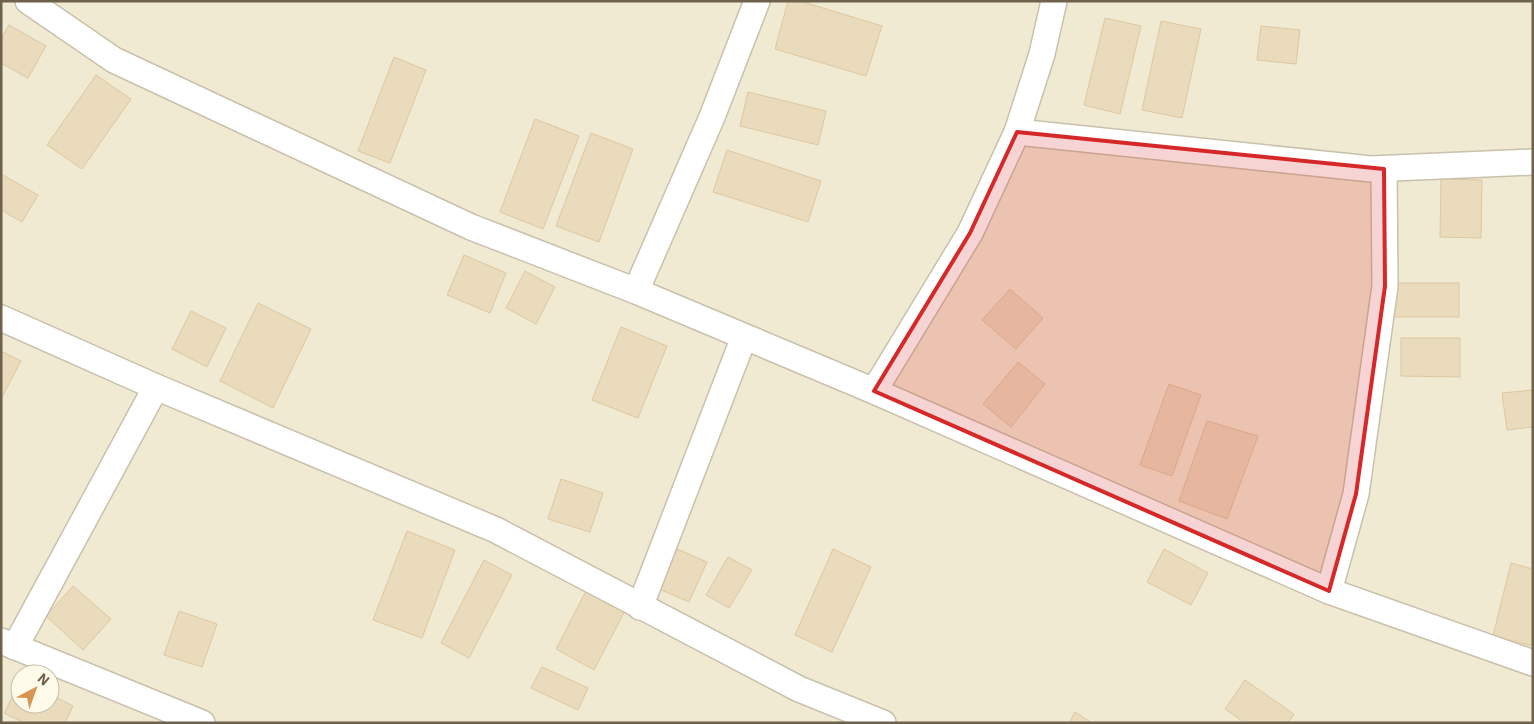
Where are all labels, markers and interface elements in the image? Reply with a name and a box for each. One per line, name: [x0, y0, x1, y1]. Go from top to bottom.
north arrow: [10, 664, 60, 714]
text: N: [34, 669, 53, 689]

